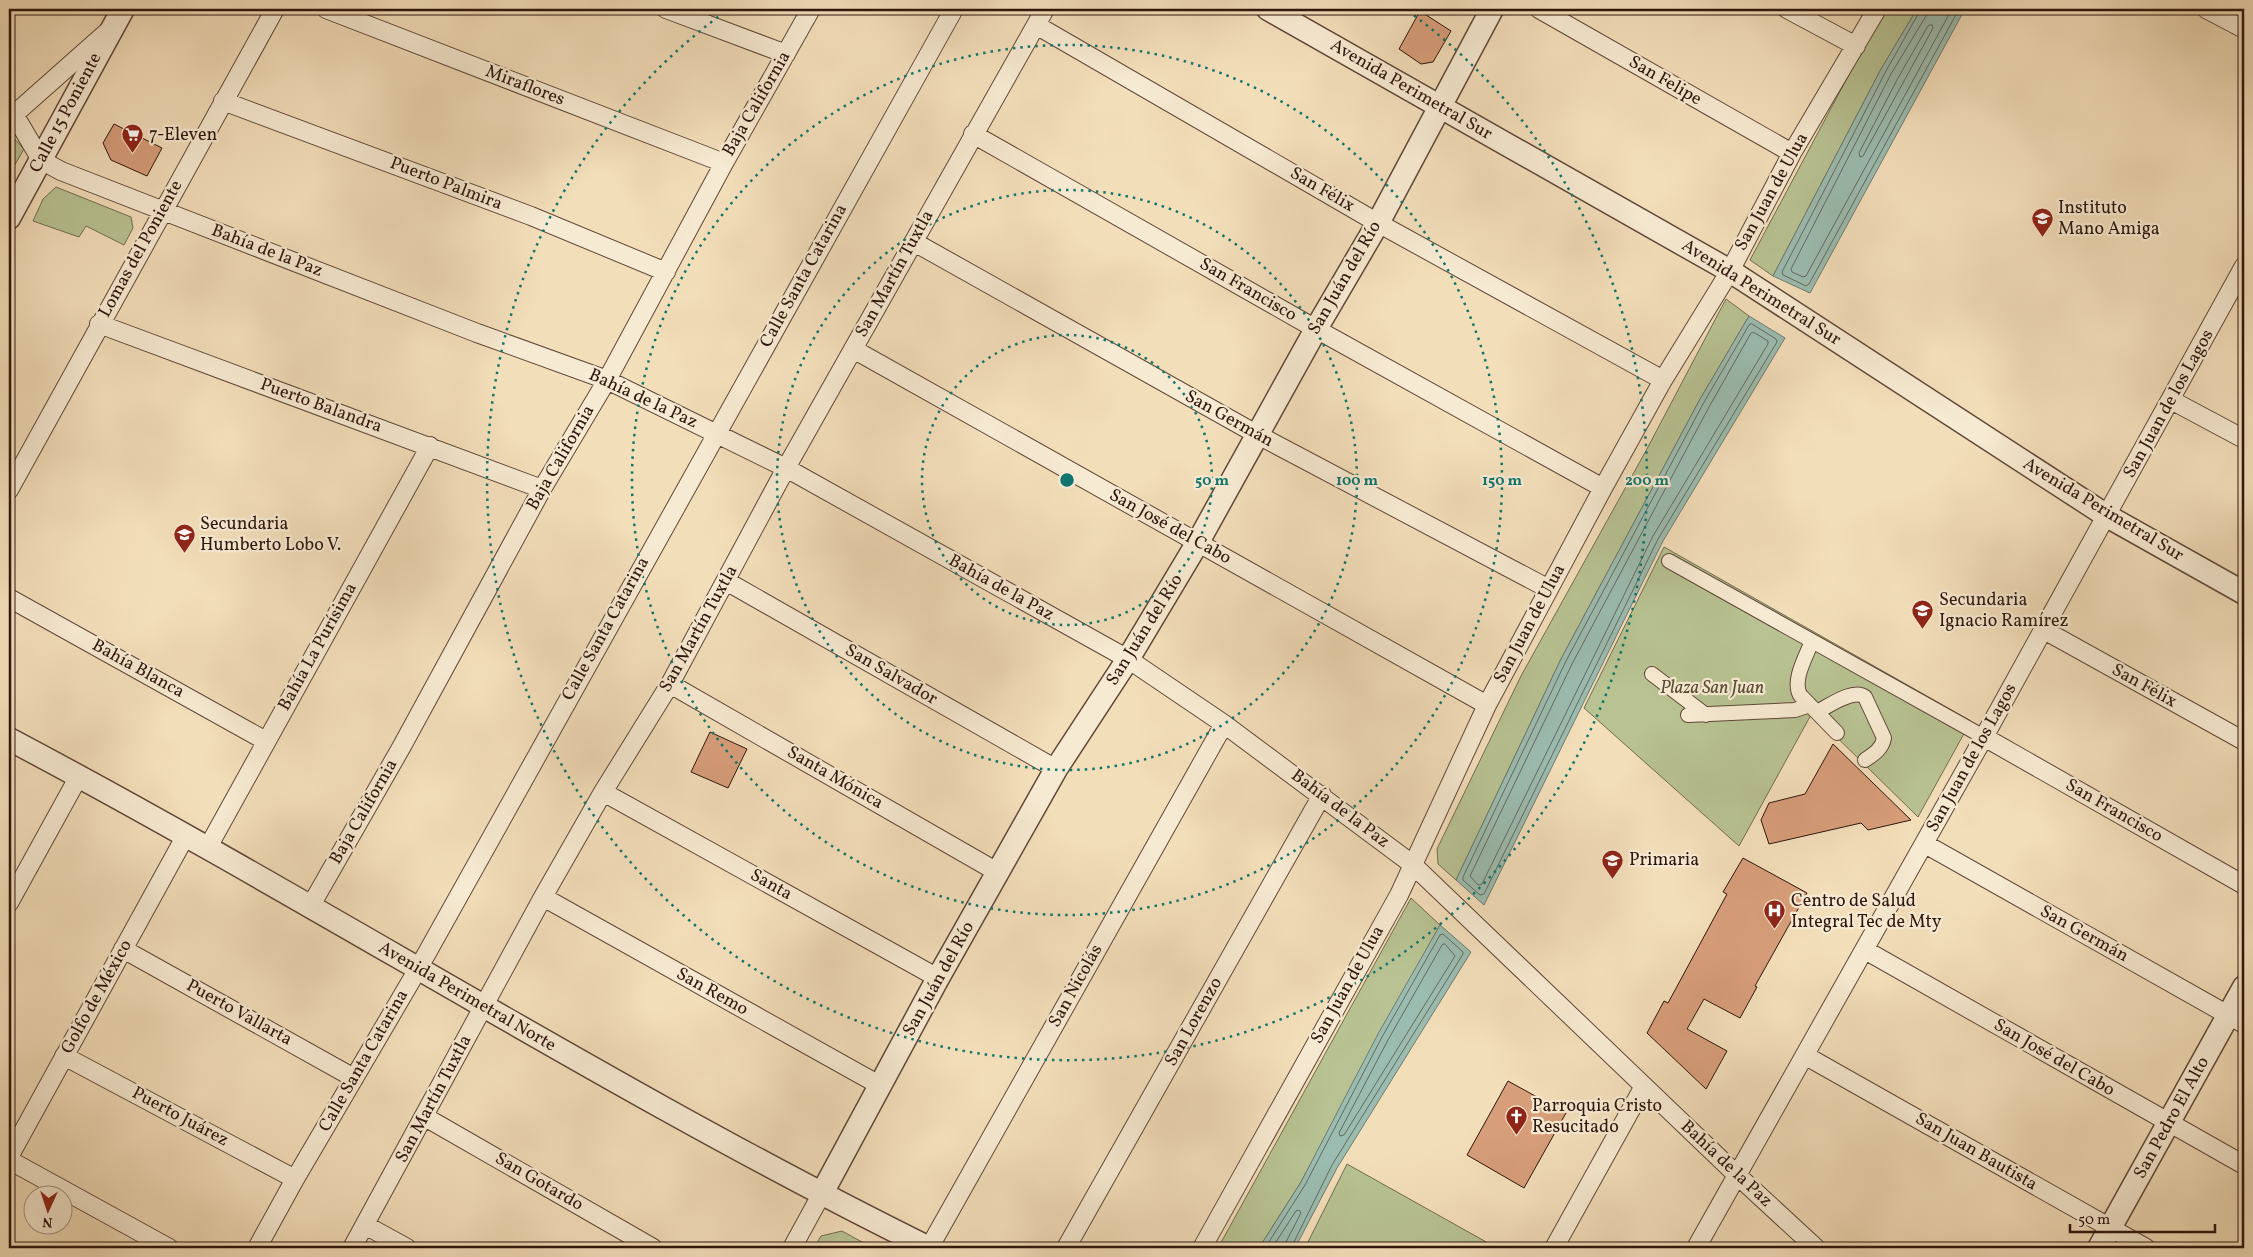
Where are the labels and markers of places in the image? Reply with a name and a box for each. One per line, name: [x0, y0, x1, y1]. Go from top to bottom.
supermarket icon: 7-Eleven: [121, 123, 145, 154]
place label: 7-Eleven: [149, 123, 217, 148]
place label: Instituto Mano Amiga: [2058, 196, 2160, 242]
school or university icon: Instituto Mano Amiga: [2030, 206, 2054, 237]
centre of rings: [1058, 471, 1076, 489]
place label: Secundaria Humberto Lobo V.: [200, 512, 341, 558]
school or university icon: Secundaria Humberto Lobo V.: [172, 522, 196, 553]
place label: Secundaria Ignacio Ramírez: [1939, 588, 2069, 634]
school or university icon: Secundaria Ignacio Ramírez: [1911, 598, 1935, 629]
school or university icon: Primaria: [1601, 848, 1625, 879]
place label: Primaria: [1629, 848, 1699, 873]
place label: Centro de Salud Integral Tec de Mty: [1791, 889, 1942, 935]
hospital icon: Centro de Salud Integral Tec de Mty: [1763, 899, 1787, 930]
place label: Parroquia Cristo Resucitado: [1532, 1094, 1662, 1140]
church icon: Parroquia Cristo Resucitado: [1504, 1104, 1528, 1135]

